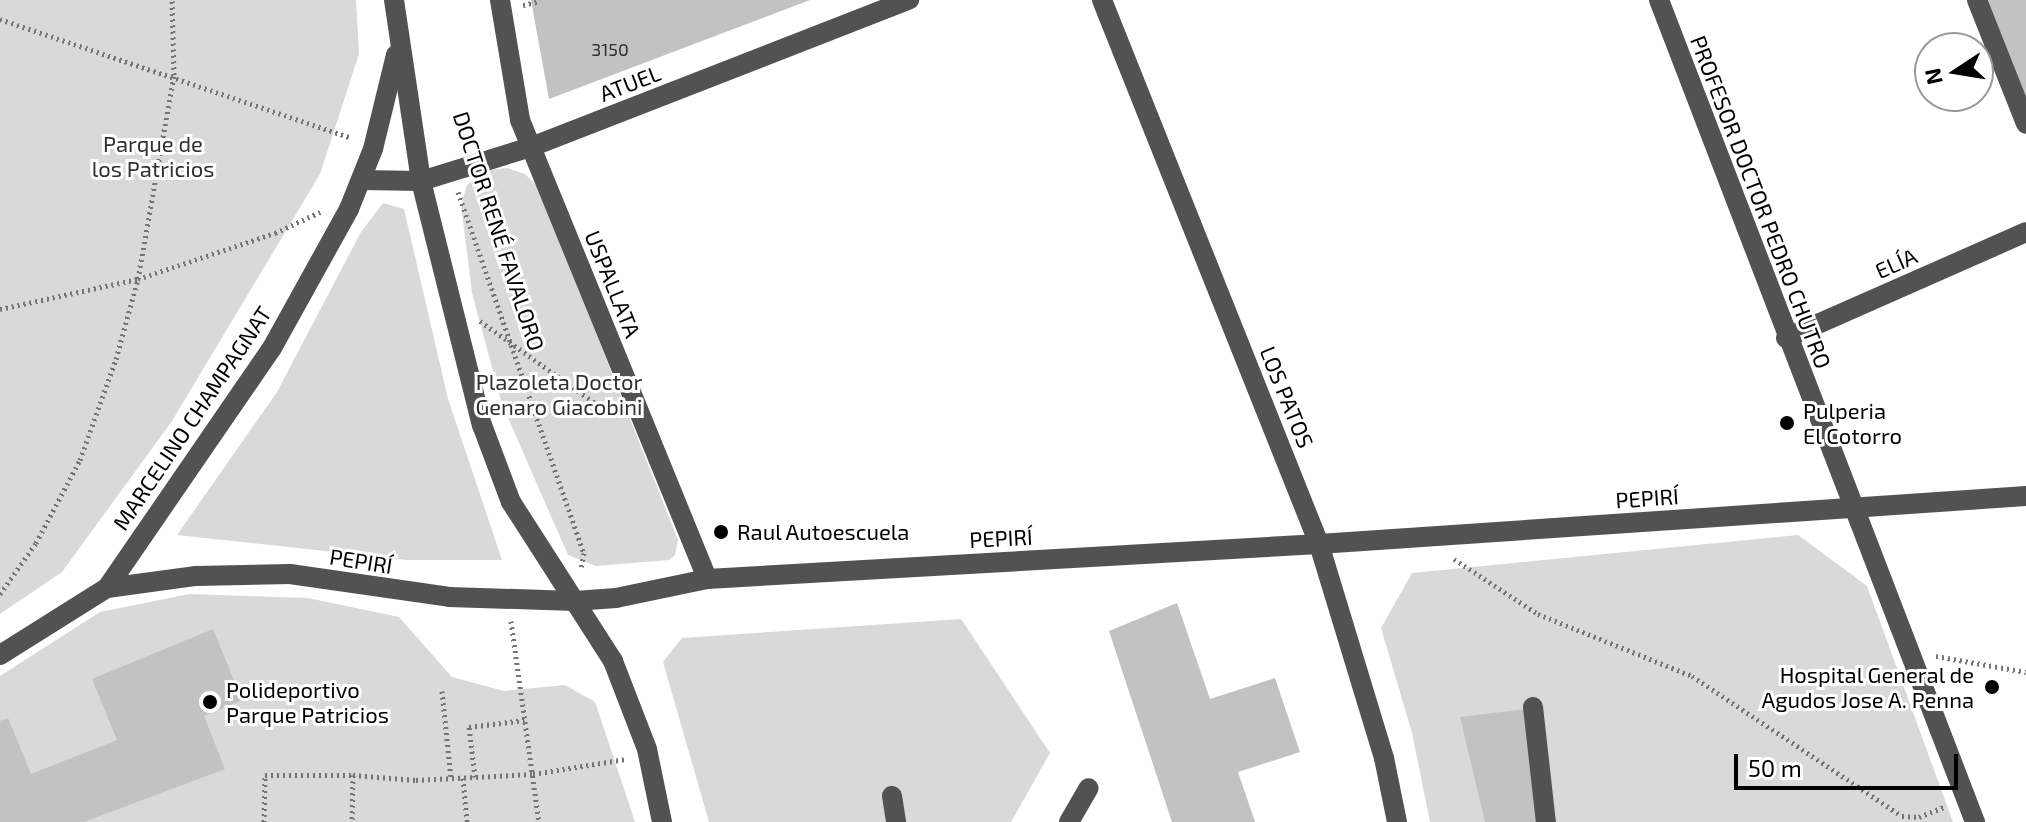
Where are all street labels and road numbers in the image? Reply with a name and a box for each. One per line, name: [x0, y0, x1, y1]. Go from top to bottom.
street label: PROFESOR DOCTOR PEDRO CHUTRO: [1685, 32, 1837, 372]
street label: ATUEL: [596, 59, 664, 107]
street label: DOCTOR RENÉ FAVALORO: [448, 108, 550, 354]
street label: USPALLATA: [580, 227, 646, 341]
street label: ELÍA: [1871, 242, 1921, 284]
street label: MARCELINO CHAMPAGNAT: [107, 301, 277, 535]
street label: LOS PATOS: [1255, 342, 1319, 452]
street label: PEPIRÍ: [1614, 483, 1680, 513]
street label: PEPIRÍ: [969, 523, 1033, 553]
street label: PEPIRÍ: [328, 543, 394, 579]

